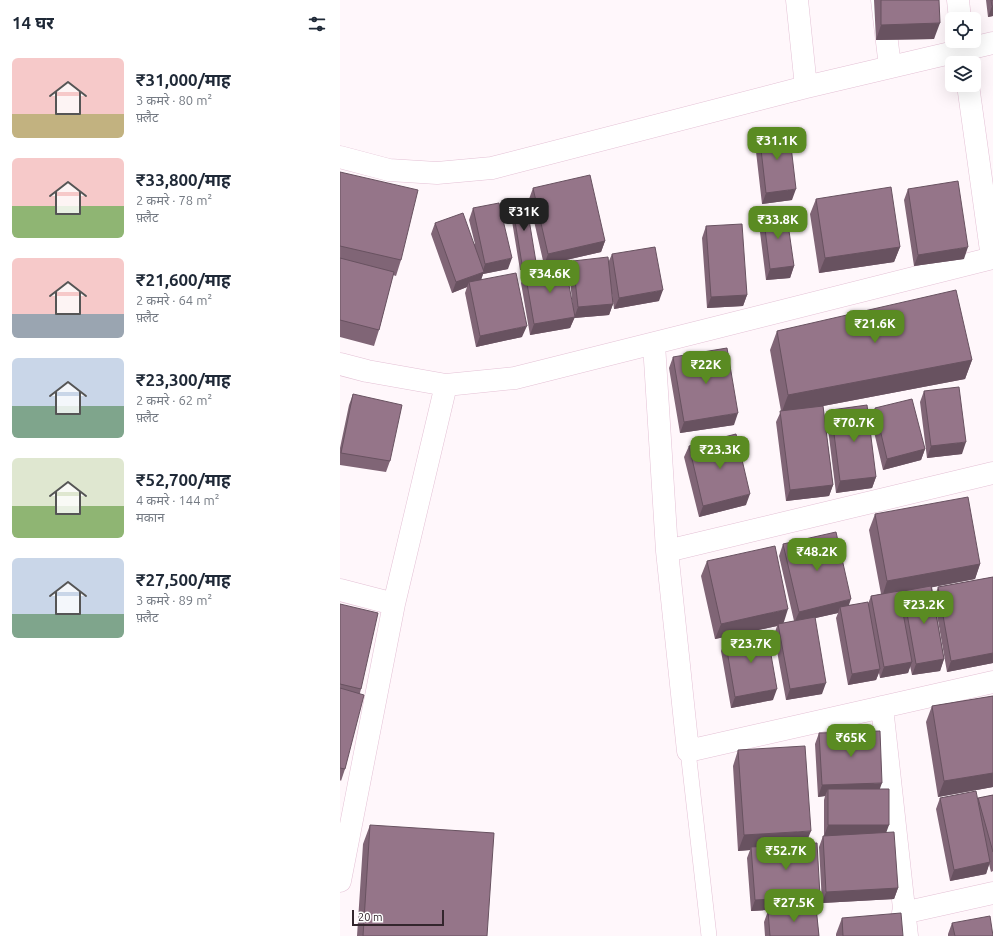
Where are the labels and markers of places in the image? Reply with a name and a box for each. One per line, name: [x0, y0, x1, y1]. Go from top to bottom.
pin: ₹31.1K: [744, 127, 810, 161]
pin: ₹31K: [500, 198, 548, 232]
pin: ₹33.8K: [745, 206, 811, 240]
pin: ₹34.6K: [517, 260, 583, 294]
pin: ₹21.6K: [842, 310, 908, 344]
pin: ₹22K: [682, 351, 730, 385]
pin: ₹70.7K: [821, 409, 887, 443]
pin: ₹23.3K: [687, 436, 753, 470]
pin: ₹48.2K: [784, 538, 850, 572]
pin: ₹23.2K: [891, 591, 957, 625]
pin: ₹23.7K: [718, 630, 784, 664]
pin: ₹65K: [827, 724, 875, 758]
pin: ₹52.7K: [753, 837, 819, 871]
pin: ₹27.5K: [761, 889, 827, 923]

